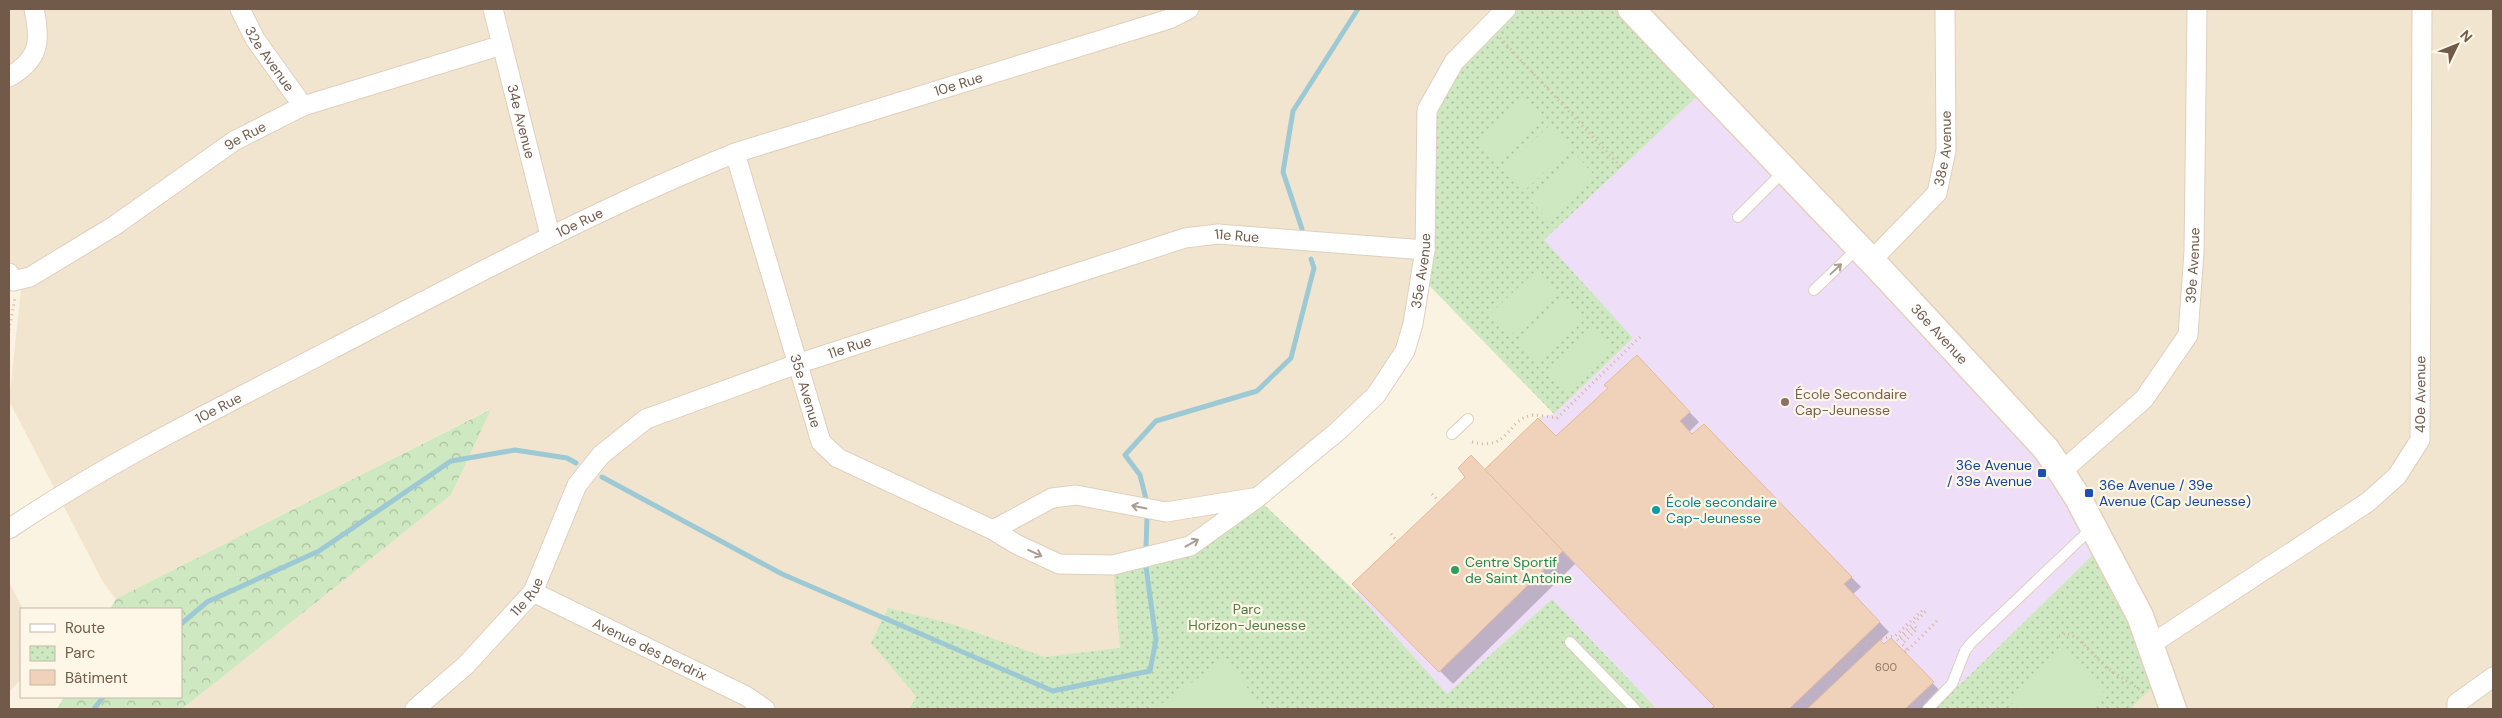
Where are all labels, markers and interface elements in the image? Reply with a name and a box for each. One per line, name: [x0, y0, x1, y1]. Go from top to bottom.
north arrow: [2432, 20, 2482, 70]
street label: 32e Avenue: [241, 23, 299, 95]
text: N: [2456, 26, 2477, 46]
street label: 10e Rue: [932, 68, 985, 100]
street label: 34e Avenue: [503, 82, 539, 161]
street label: 38e Avenue: [1930, 111, 1955, 188]
street label: 9e Rue: [221, 117, 269, 154]
street label: 10e Rue: [553, 203, 606, 241]
street label: 11e Rue: [1213, 225, 1260, 246]
street label: 39e Avenue: [2181, 227, 2203, 304]
street label: 35e Avenue: [1407, 233, 1434, 310]
one-way arrow: [1830, 263, 1842, 275]
street label: 36e Avenue: [1907, 300, 1972, 368]
street label: 11e Rue: [825, 331, 874, 362]
street label: 35e Avenue: [786, 352, 825, 430]
street label: 40e Avenue: [2411, 356, 2429, 433]
place label: École Secondaire Cap-Jeunesse: [1795, 385, 1907, 419]
street label: 10e Rue: [192, 388, 245, 427]
marker: École Secondaire Cap-Jeunesse: [1779, 396, 1791, 408]
place label: 36e Avenue / 39e Avenue: [1947, 456, 2032, 490]
marker: 36e Avenue / 39e Avenue: [2036, 467, 2048, 479]
place label: 36e Avenue / 39e Avenue (Cap Jeunesse): [2099, 476, 2251, 510]
marker: 36e Avenue / 39e Avenue (Cap Jeunesse): [2083, 487, 2095, 499]
place label: École secondaire Cap-Jeunesse: [1666, 493, 1777, 527]
one-way arrow: [1132, 502, 1148, 511]
marker: École secondaire Cap-Jeunesse: [1650, 504, 1662, 516]
one-way arrow: [1184, 538, 1199, 547]
one-way arrow: [1028, 549, 1043, 559]
place label: Centre Sportif de Saint Antoine: [1465, 553, 1572, 587]
marker: Centre Sportif de Saint Antoine: [1449, 564, 1461, 576]
street label: 11e Rue: [506, 575, 547, 620]
park label: Parc Horizon-Jeunesse: [1188, 600, 1306, 634]
legend: [20, 608, 182, 698]
street label: Avenue des perdrix: [590, 614, 710, 685]
text: Route: [65, 618, 105, 638]
text: Parc: [65, 643, 95, 663]
house number: 600: [1875, 660, 1897, 674]
text: Bâtiment: [65, 668, 128, 688]

